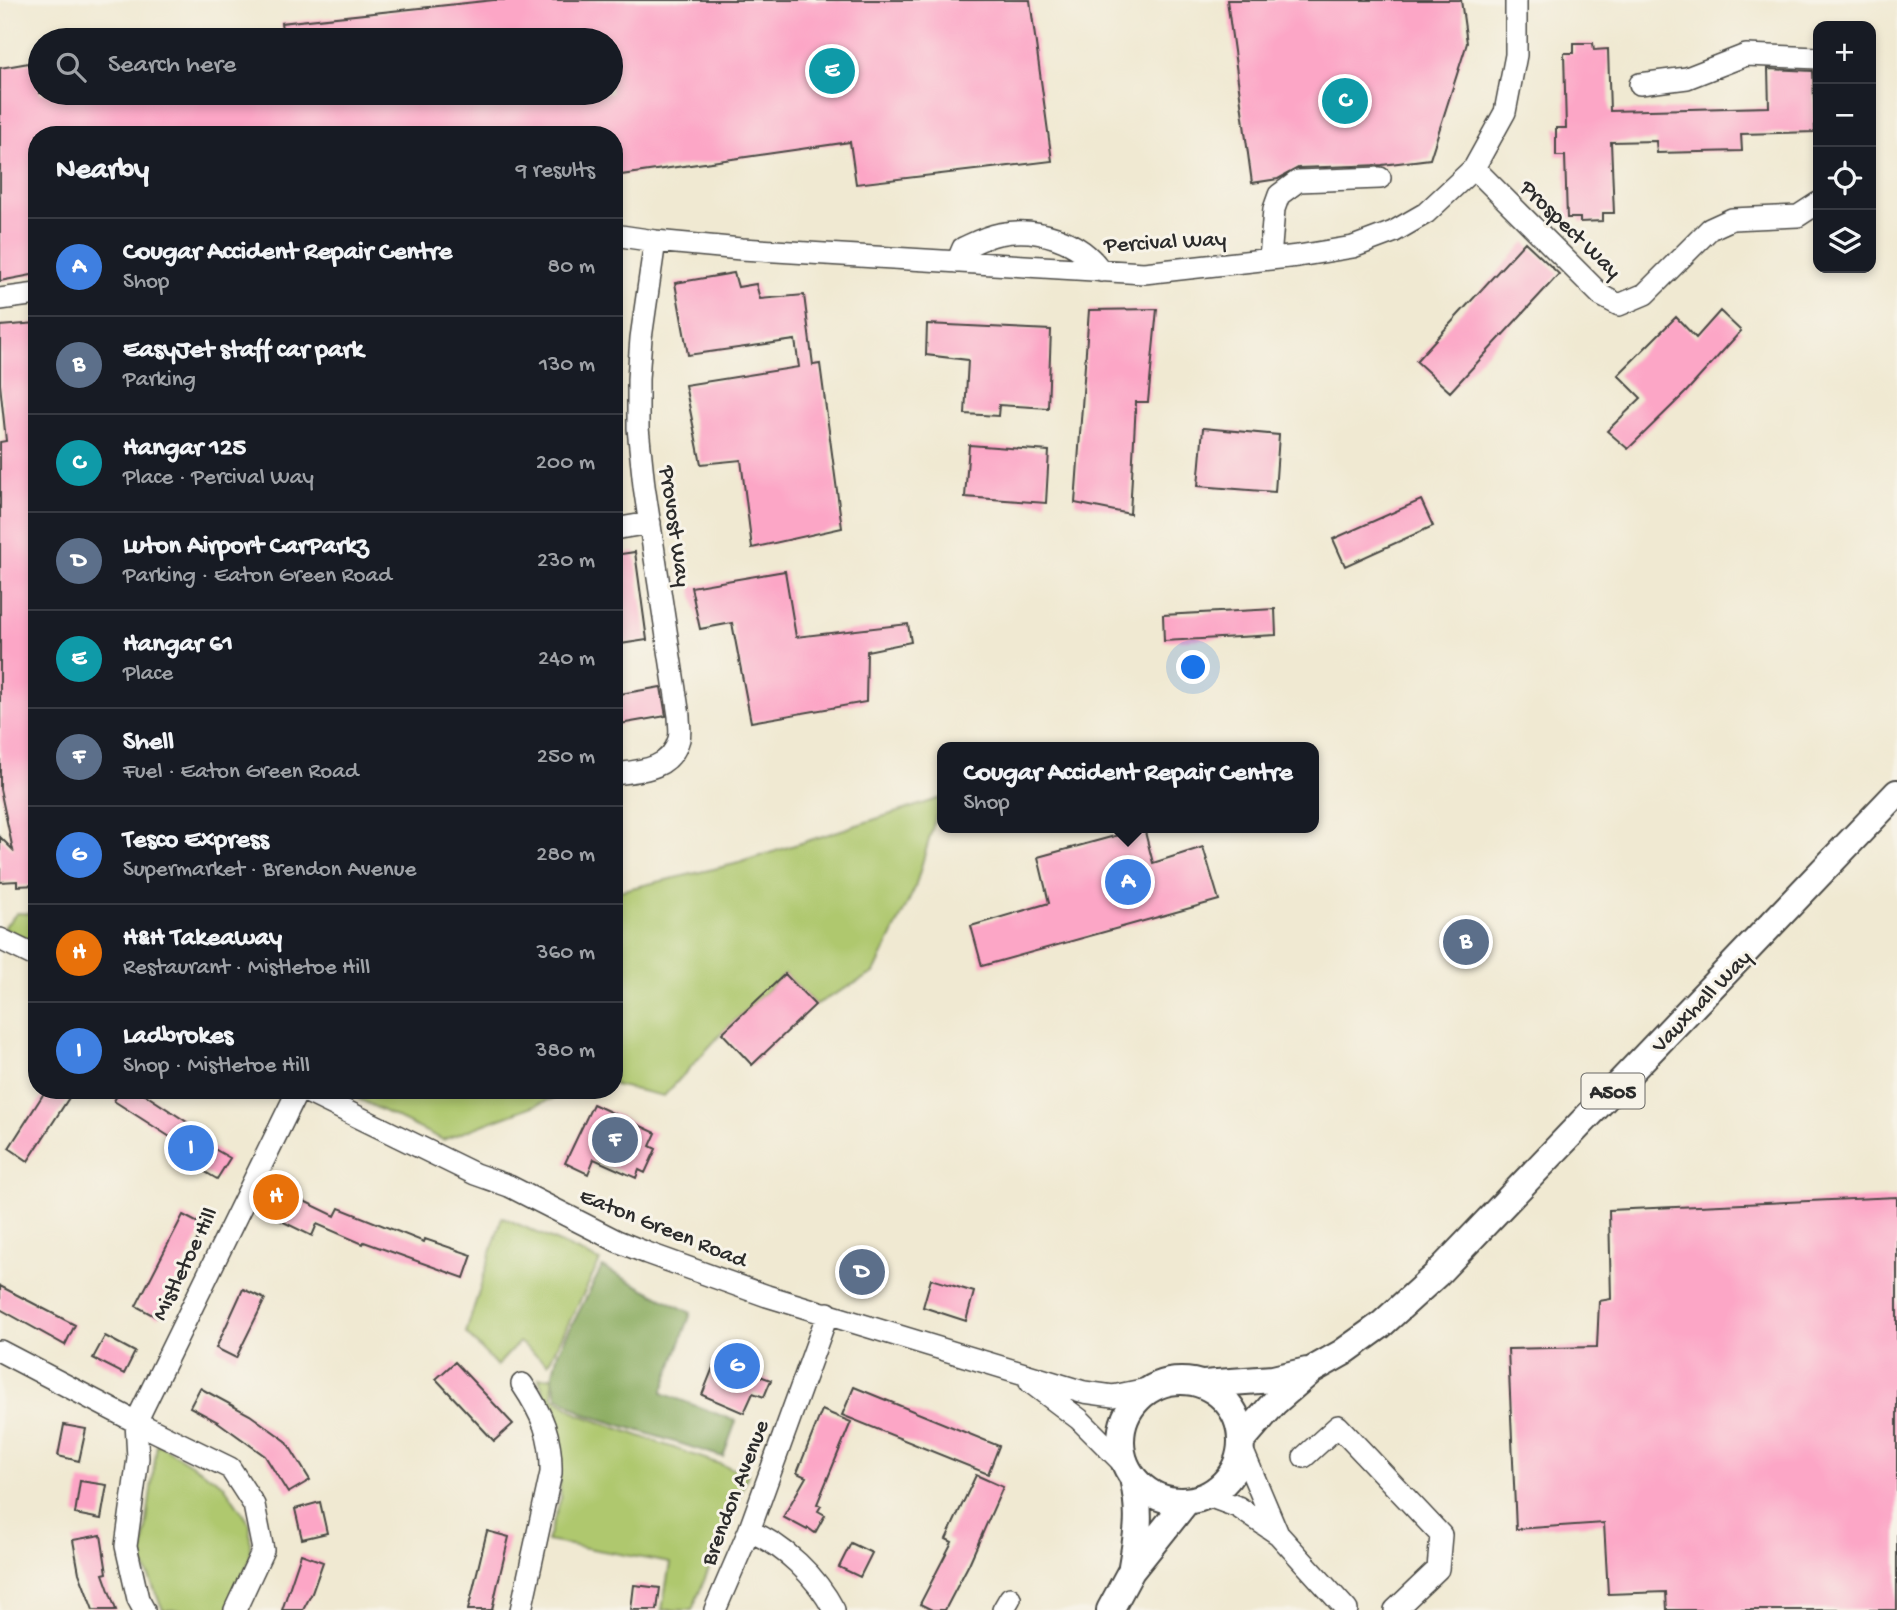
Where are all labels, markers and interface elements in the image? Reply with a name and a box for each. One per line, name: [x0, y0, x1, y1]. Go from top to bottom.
map controls: [1813, 21, 1876, 273]
button: +: [1813, 21, 1876, 84]
search box: [28, 28, 623, 105]
pin: E: [809, 45, 855, 97]
icon: search: [52, 48, 90, 86]
text: Search here: [108, 51, 236, 82]
pin: C: [1322, 75, 1368, 127]
button: −: [1813, 84, 1876, 147]
button: locate: [1813, 147, 1876, 210]
text: Nearby: [56, 154, 149, 189]
text: 9 results: [516, 158, 595, 185]
street label: Prospect Way: [1512, 175, 1626, 286]
button: layers: [1813, 210, 1876, 273]
street label: Percival Way: [1102, 227, 1227, 260]
text: Cougar Accident Repair Centre: [123, 238, 452, 269]
text: A: [72, 254, 86, 281]
text: 80 m: [548, 254, 595, 281]
text: Shop: [123, 269, 169, 296]
text: EasyJet staff car park: [123, 336, 363, 367]
text: B: [73, 352, 85, 379]
text: 130 m: [539, 352, 595, 379]
text: Parking: [123, 367, 196, 394]
text: Hangar 125: [123, 434, 246, 465]
text: C: [73, 450, 85, 477]
text: 200 m: [536, 450, 595, 477]
street label: Provost Way: [652, 463, 695, 589]
text: Place · Percival Way: [123, 465, 314, 492]
text: Luton Airport CarParkz: [123, 532, 369, 563]
text: D: [72, 548, 87, 575]
text: 230 m: [537, 548, 595, 575]
text: Parking · Eaton Green Road: [123, 563, 392, 590]
text: Hangar 61: [123, 630, 233, 661]
text: E: [72, 646, 86, 673]
text: 240 m: [538, 646, 595, 673]
your location: [1176, 650, 1210, 684]
text: Place: [123, 661, 173, 688]
text: Shell: [123, 728, 174, 759]
popup: [937, 742, 1319, 833]
text: F: [73, 744, 85, 771]
text: 250 m: [537, 744, 595, 771]
text: Fuel · Eaton Green Road: [123, 759, 358, 786]
text: Cougar Accident Repair Centre: [963, 759, 1293, 790]
text: Shop: [963, 790, 1010, 817]
text: Tesco Express: [123, 826, 269, 857]
text: G: [72, 842, 86, 869]
text: 280 m: [536, 842, 595, 869]
pin: A: [1105, 856, 1151, 908]
text: Supermarket · Brendon Avenue: [123, 857, 416, 884]
pin: B: [1443, 916, 1489, 968]
text: H&H Takeaway: [123, 924, 282, 955]
text: H: [72, 940, 86, 967]
text: 360 m: [537, 940, 595, 967]
street label: Vauxhall Way: [1646, 945, 1758, 1060]
text: Restaurant · Mistletoe Hill: [123, 955, 370, 982]
text: Ladbrokes: [123, 1022, 233, 1053]
text: I: [76, 1038, 82, 1065]
text: 380 m: [536, 1038, 595, 1065]
text: Shop · Mistletoe Hill: [123, 1053, 310, 1080]
road number: A505: [1582, 1074, 1644, 1108]
pin: F: [592, 1114, 638, 1166]
pin: I: [168, 1122, 214, 1174]
pin: H: [253, 1171, 299, 1223]
street label: Eaton Green Road: [575, 1183, 752, 1276]
street label: Mistletoe Hill: [147, 1204, 225, 1326]
pin: D: [839, 1246, 885, 1298]
pin: G: [714, 1340, 760, 1392]
street label: Brendon Avenue: [696, 1416, 777, 1571]

